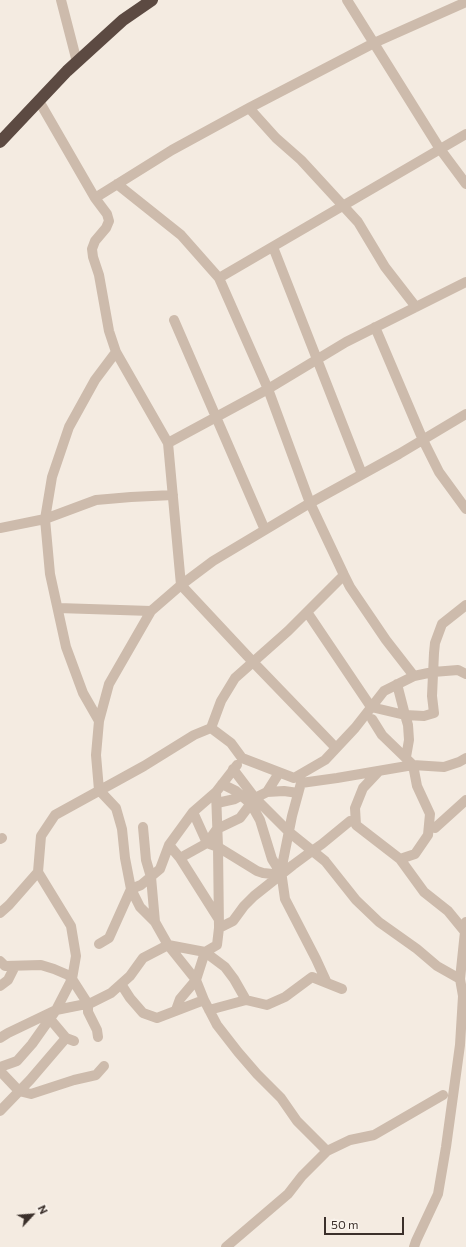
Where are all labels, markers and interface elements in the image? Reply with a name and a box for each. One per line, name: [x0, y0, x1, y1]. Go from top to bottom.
north arrow: [12, 1195, 52, 1235]
text: N: [36, 1203, 51, 1216]
scale bar: [326, 1209, 406, 1235]
text: 50 m: [331, 1217, 359, 1231]

